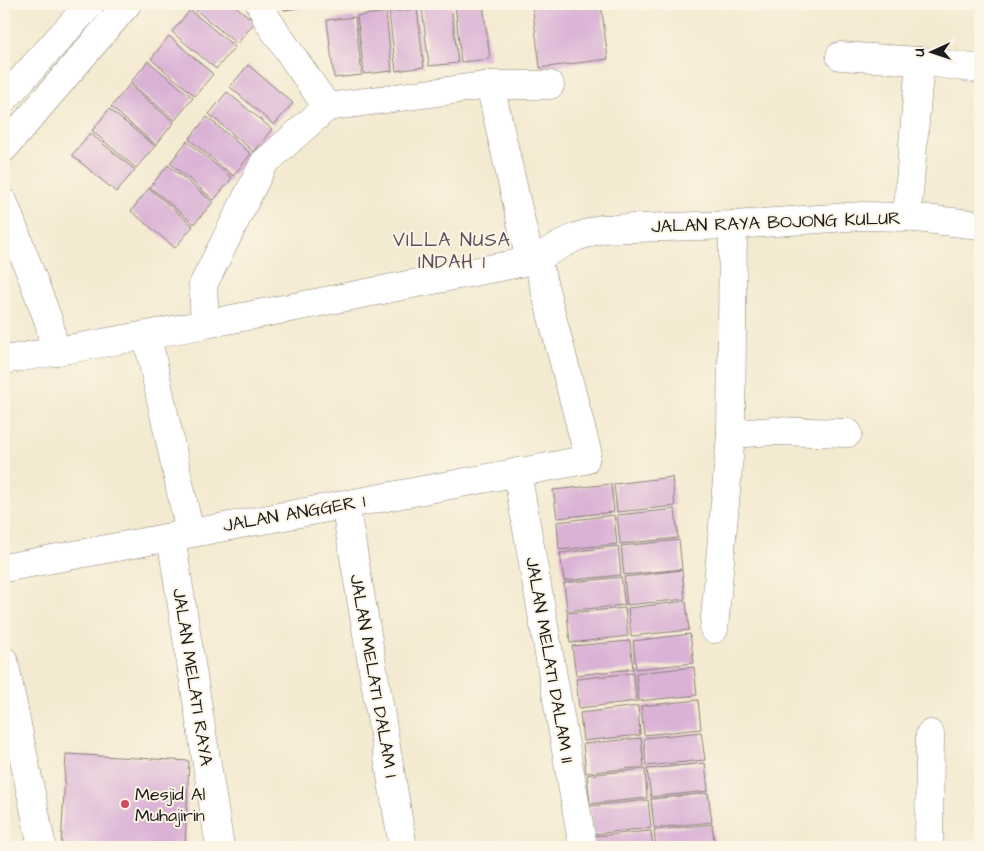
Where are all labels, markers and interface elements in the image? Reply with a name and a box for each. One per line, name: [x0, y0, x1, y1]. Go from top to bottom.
north arrow: [906, 28, 956, 78]
text: U: [910, 48, 930, 57]
street label: JALAN RAYA BOJONG KULUR: [651, 206, 901, 239]
district label: VILLA NUSA INDAH 1: [393, 227, 511, 276]
street label: JALAN ANGGER 1: [221, 489, 367, 538]
street label: JALAN MELATI DALAM II: [519, 555, 580, 765]
street label: JALAN MELATI DALAM I: [343, 572, 404, 780]
street label: JALAN MELATI RAYA: [166, 586, 219, 768]
place label: Mesjid Al Muhajirin: [135, 782, 206, 828]
marker: Mesjid Al Muhajirin: [119, 798, 131, 810]

